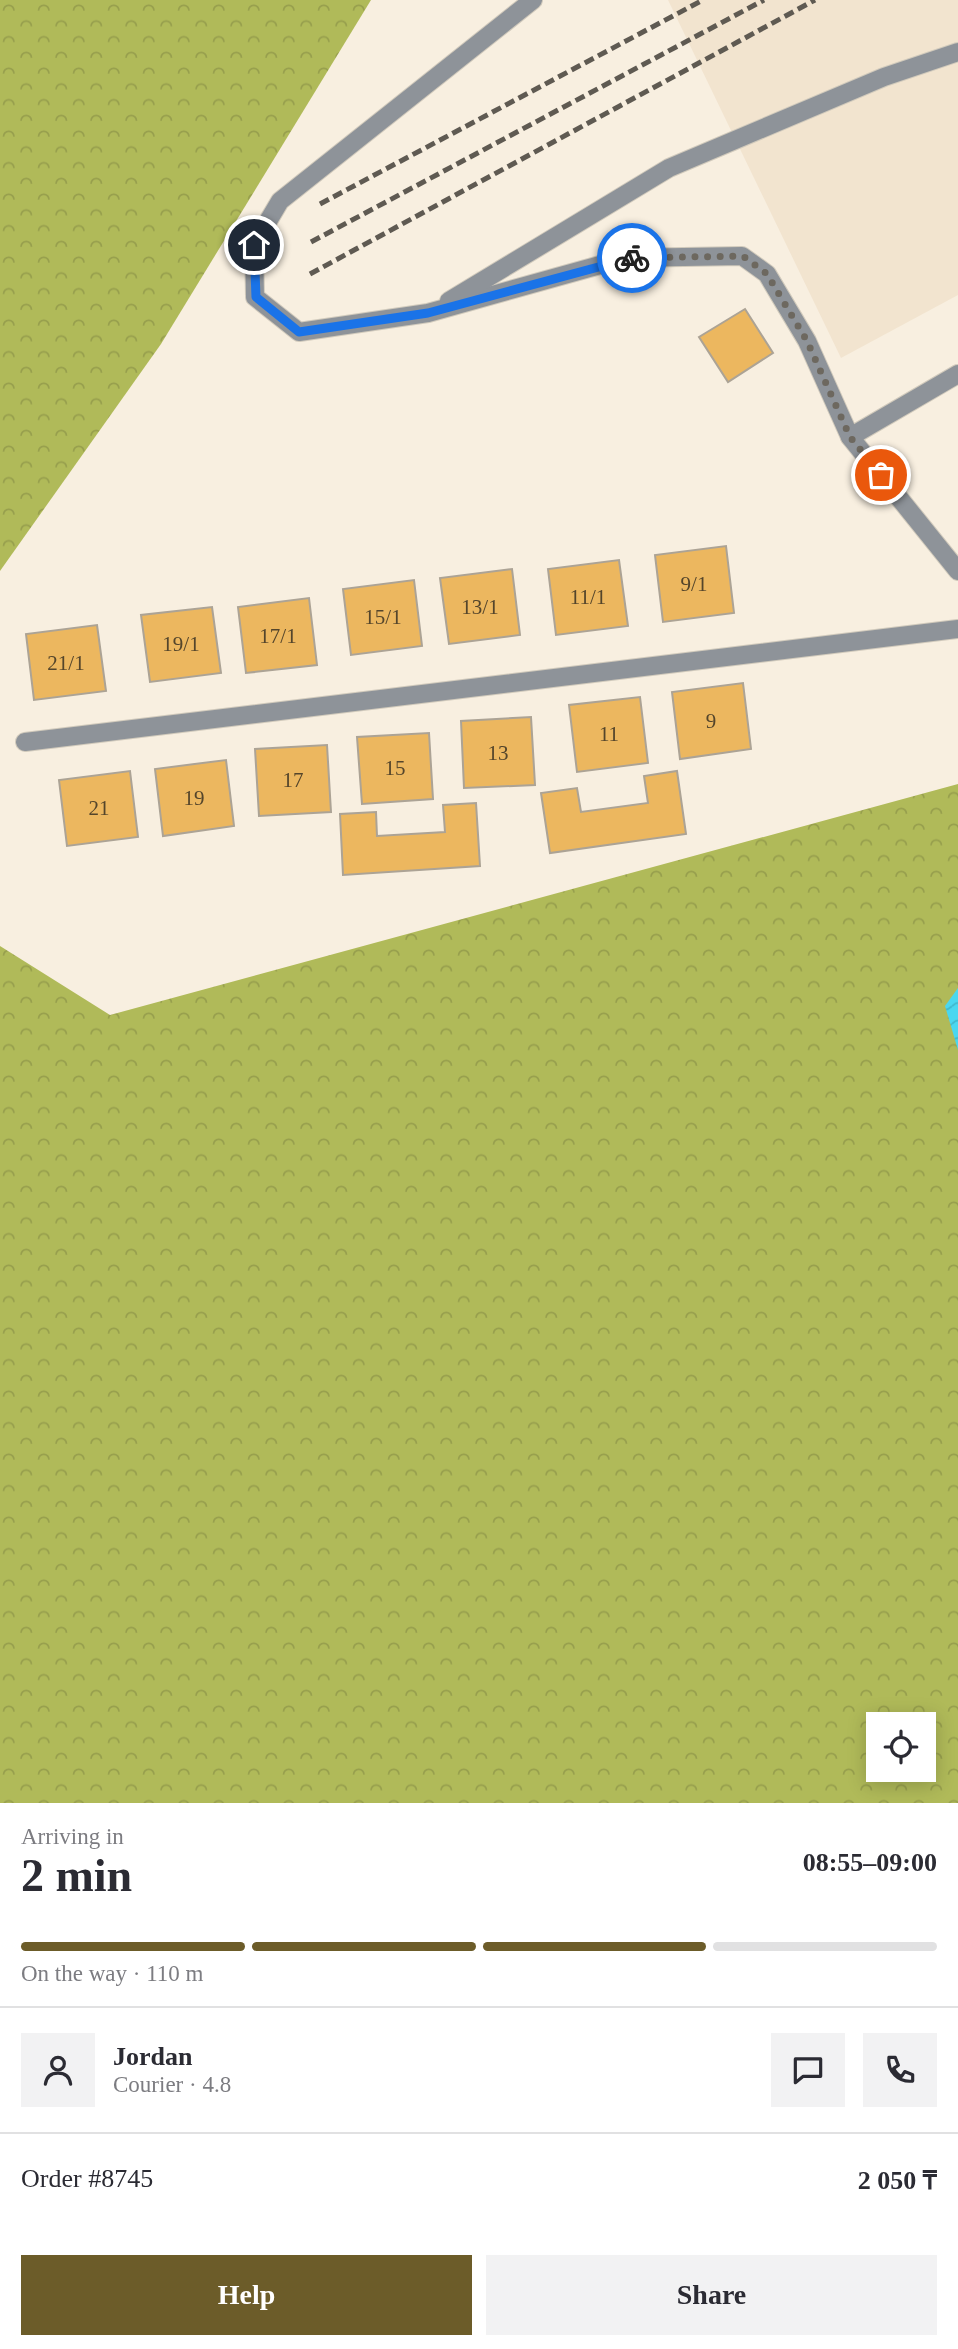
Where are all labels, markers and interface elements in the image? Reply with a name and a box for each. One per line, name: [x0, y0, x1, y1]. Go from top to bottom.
pin: [224, 215, 284, 275]
courier: [597, 223, 667, 293]
icon: home: [235, 226, 273, 264]
icon: bike: [613, 239, 651, 277]
pin: [851, 445, 911, 505]
icon: bag: [862, 456, 900, 494]
house number: 9/1: [681, 572, 707, 596]
house number: 11/1: [570, 585, 606, 609]
house number: 13/1: [461, 595, 499, 619]
house number: 15/1: [364, 605, 402, 629]
house number: 17/1: [259, 624, 297, 648]
house number: 19/1: [162, 632, 200, 656]
house number: 21/1: [47, 651, 85, 675]
house number: 9: [706, 709, 716, 733]
house number: 11: [599, 722, 619, 746]
house number: 13: [488, 741, 509, 765]
house number: 15: [385, 756, 406, 780]
house number: 17: [283, 768, 304, 792]
house number: 19: [184, 786, 205, 810]
house number: 21: [89, 796, 110, 820]
map controls: [866, 1712, 936, 1782]
button: locate: [866, 1712, 936, 1782]
text: Arriving in: [21, 1824, 124, 1849]
text: 08:55–09:00: [803, 1848, 937, 1877]
text: 2 min: [21, 1850, 132, 1901]
text: On the way · 110 m: [21, 1961, 203, 1986]
button: person: [21, 2033, 95, 2107]
button: chat: [771, 2033, 845, 2107]
button: phone: [863, 2033, 937, 2107]
text: Jordan: [113, 2042, 192, 2071]
text: Courier · 4.8: [113, 2072, 231, 2097]
text: Order #8745: [21, 2164, 153, 2193]
text: 2 050 ₸: [858, 2166, 937, 2195]
button: Help: [21, 2255, 472, 2335]
button: Share: [486, 2255, 937, 2335]

